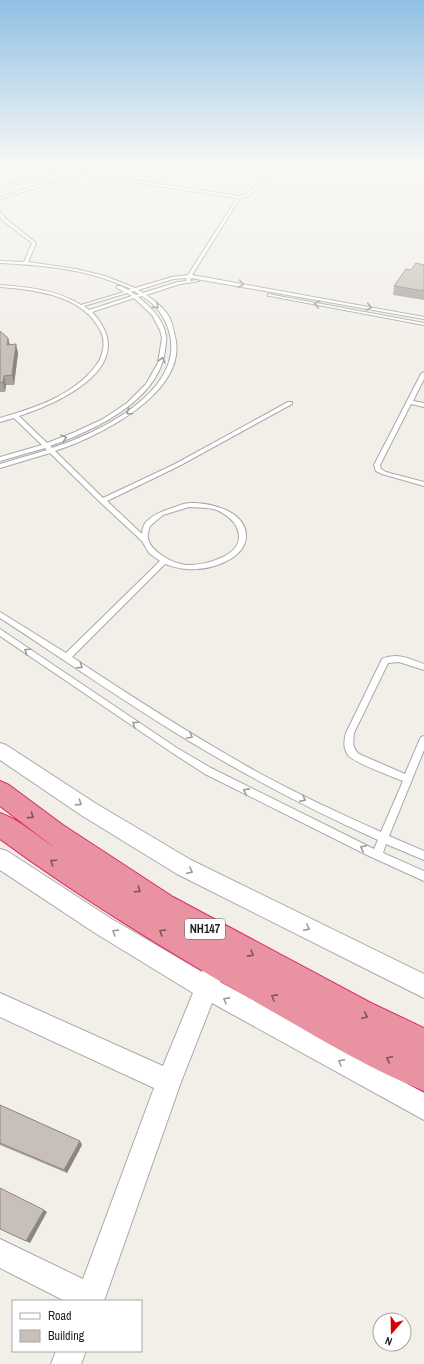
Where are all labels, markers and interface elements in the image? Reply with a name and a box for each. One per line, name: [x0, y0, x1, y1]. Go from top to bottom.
one-way arrow: [238, 279, 244, 287]
one-way arrow: [314, 300, 320, 308]
one-way arrow: [151, 301, 159, 308]
one-way arrow: [366, 303, 372, 311]
one-way arrow: [157, 356, 165, 363]
one-way arrow: [126, 407, 133, 415]
one-way arrow: [60, 435, 67, 443]
one-way arrow: [25, 649, 32, 656]
one-way arrow: [76, 661, 83, 669]
one-way arrow: [132, 721, 139, 729]
one-way arrow: [186, 732, 193, 739]
one-way arrow: [243, 788, 251, 795]
one-way arrow: [299, 794, 307, 802]
one-way arrow: [75, 799, 82, 806]
one-way arrow: [27, 811, 34, 819]
one-way arrow: [360, 845, 367, 853]
one-way arrow: [50, 859, 57, 866]
one-way arrow: [186, 866, 193, 874]
one-way arrow: [134, 885, 141, 892]
road number: NH147: [185, 919, 225, 939]
one-way arrow: [302, 923, 310, 931]
one-way arrow: [112, 929, 119, 937]
one-way arrow: [159, 929, 166, 936]
one-way arrow: [247, 950, 254, 957]
one-way arrow: [271, 994, 279, 1001]
one-way arrow: [223, 997, 230, 1004]
one-way arrow: [361, 1011, 368, 1019]
one-way arrow: [385, 1056, 393, 1064]
one-way arrow: [337, 1059, 345, 1066]
legend: [12, 1300, 142, 1352]
text: Road: [48, 1308, 72, 1324]
north arrow: [372, 1312, 412, 1352]
text: Building: [48, 1328, 85, 1344]
text: N: [383, 1334, 394, 1349]

